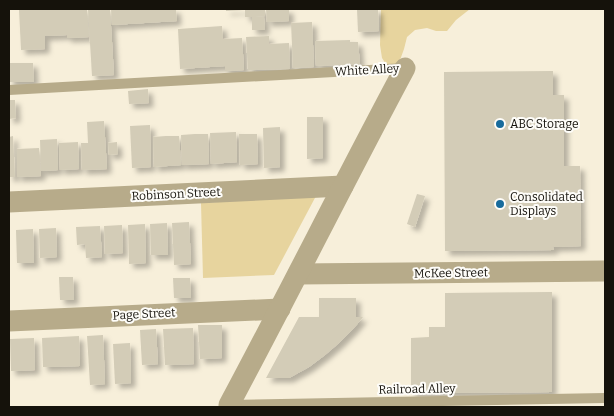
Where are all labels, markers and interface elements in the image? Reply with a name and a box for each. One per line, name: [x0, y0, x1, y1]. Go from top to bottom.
street label: White Alley: [335, 61, 400, 79]
place label: ABC Storage: [510, 117, 579, 131]
marker: ABC Storage: [494, 118, 506, 130]
street label: Robinson Street: [131, 185, 222, 203]
place label: Consolidated Displays: [510, 190, 583, 218]
marker: Consolidated Displays: [494, 198, 506, 210]
street label: McKee Street: [414, 265, 489, 281]
street label: Page Street: [112, 305, 176, 323]
street label: Railroad Alley: [378, 381, 456, 397]

